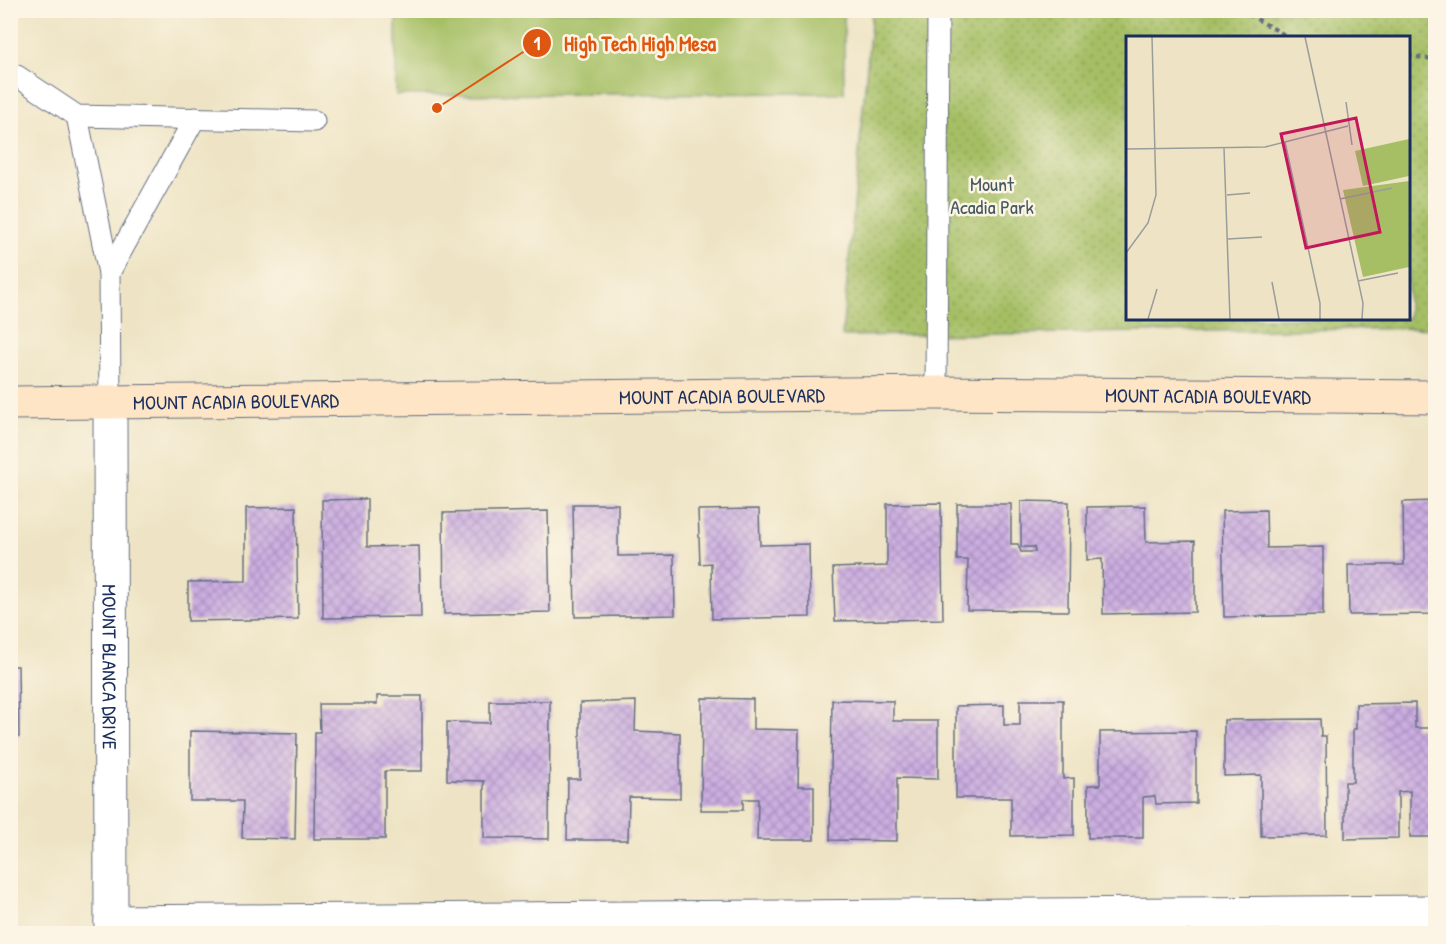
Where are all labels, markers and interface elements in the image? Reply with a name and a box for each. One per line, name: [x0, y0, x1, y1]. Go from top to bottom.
callout: High Tech High Mesa: [522, 24, 728, 63]
text: High Tech High Mesa: [564, 29, 717, 59]
text: 1: [534, 31, 541, 56]
inset map: [1126, 36, 1410, 320]
park label: Mount Acadia Park: [950, 170, 1034, 220]
street label: MOUNT ACADIA BOULEVARD: [619, 381, 826, 410]
street label: MOUNT ACADIA BOULEVARD: [1105, 381, 1311, 410]
street label: MOUNT ACADIA BOULEVARD: [133, 386, 340, 415]
street label: MOUNT BLANCA DRIVE: [97, 584, 124, 750]

